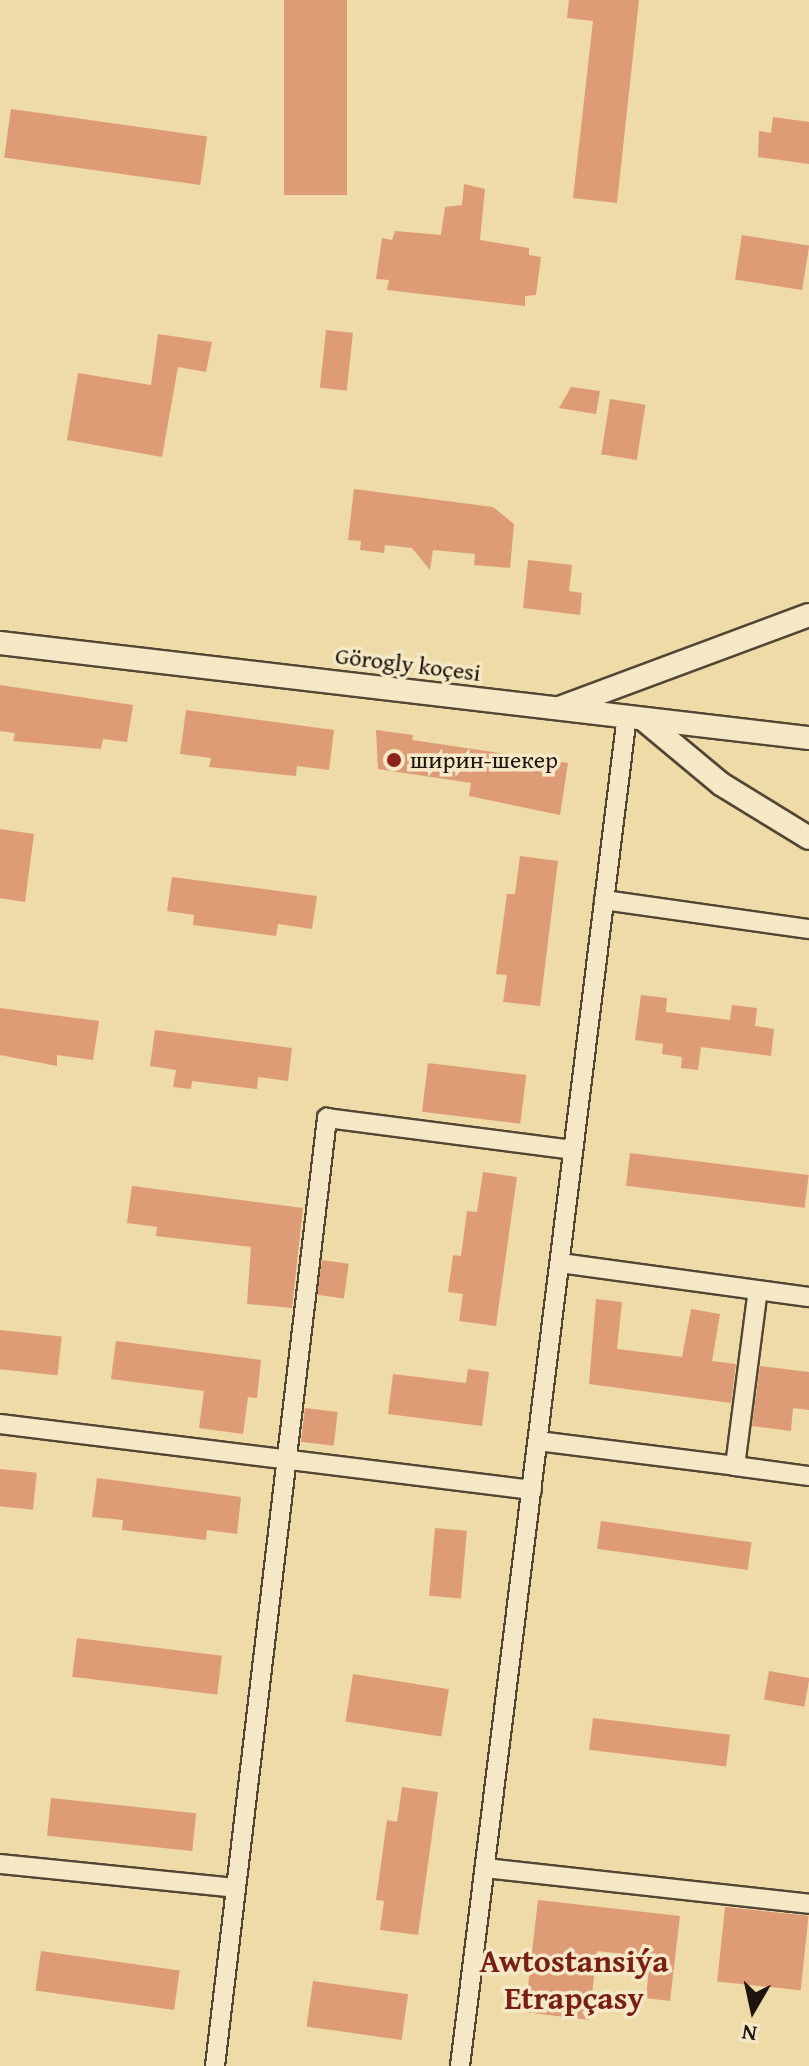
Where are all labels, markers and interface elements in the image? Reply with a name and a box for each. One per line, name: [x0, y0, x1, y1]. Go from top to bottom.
street label: Görogly koçesi: [334, 641, 482, 687]
place label: ширин-шекер: [410, 746, 558, 774]
marker: ширин-шекер: [385, 751, 403, 769]
district label: Awtostansiýa Etrapçasy: [479, 1943, 669, 2018]
north arrow: [713, 1970, 793, 2050]
text: N: [739, 2017, 759, 2051]

